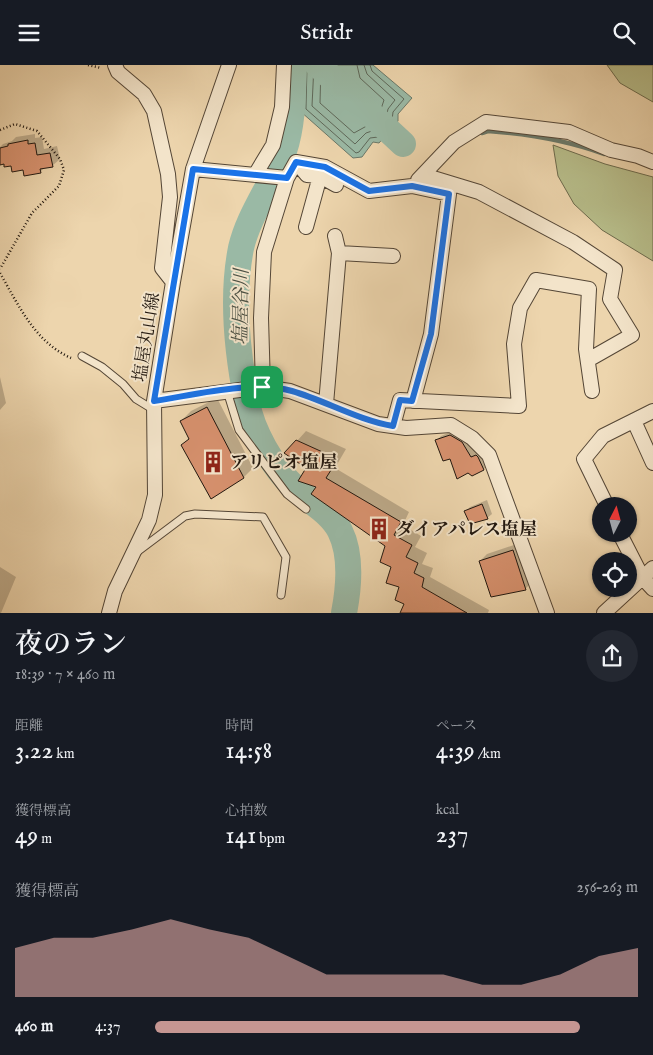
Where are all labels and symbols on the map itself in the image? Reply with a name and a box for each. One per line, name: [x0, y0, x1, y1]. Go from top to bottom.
water label: 塩屋谷川: [229, 267, 255, 345]
street label: 塩屋丸山線: [129, 291, 166, 383]
pin: [241, 366, 283, 408]
building icon: アリピオ塩屋: [200, 449, 226, 475]
place label: アリピオ塩屋: [230, 452, 337, 475]
north arrow: [592, 497, 638, 543]
building icon: ダイアパレス塩屋: [366, 516, 392, 542]
place label: ダイアパレス塩屋: [396, 519, 537, 542]

